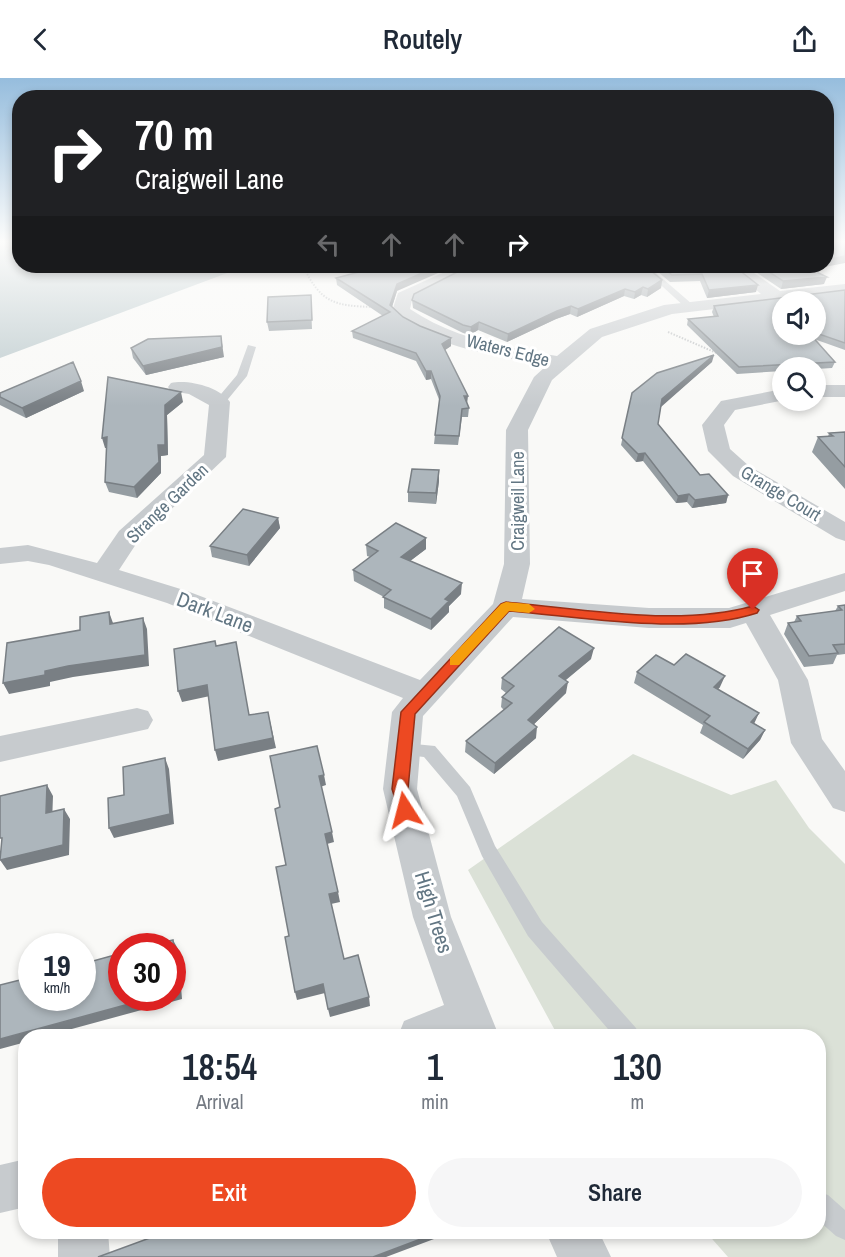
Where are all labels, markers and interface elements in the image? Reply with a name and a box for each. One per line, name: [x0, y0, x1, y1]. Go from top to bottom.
text: Routely: [383, 21, 462, 57]
icon: back: [24, 23, 57, 56]
icon: share: [788, 23, 821, 56]
text: 70 m: [135, 107, 214, 163]
icon: right: [36, 114, 114, 192]
text: Craigweil Lane: [135, 161, 284, 197]
icon: left: [312, 228, 345, 261]
icon: ahead: [375, 228, 408, 261]
icon: ahead: [438, 228, 471, 261]
icon: right: [501, 228, 534, 261]
map controls: [772, 291, 826, 411]
button: sound: [772, 291, 826, 345]
street label: Waters Edge: [464, 328, 552, 372]
button: search: [772, 357, 826, 411]
street label: Craigweil Lane: [505, 451, 530, 551]
street label: Strange Garden: [121, 458, 213, 548]
street label: Grange Court: [736, 459, 826, 527]
pin: [727, 548, 778, 610]
icon: arrive: [736, 557, 769, 590]
street label: Dark Lane: [173, 584, 257, 640]
position arrow: [373, 778, 437, 842]
street label: High Trees: [408, 867, 460, 957]
speed limit sign: 30: [108, 933, 186, 1011]
text: 19: [43, 945, 71, 985]
text: km/h: [44, 977, 70, 998]
text: 18:54: [182, 1043, 257, 1091]
text: 1: [427, 1043, 443, 1091]
text: 130: [613, 1043, 662, 1091]
text: Arrival: [196, 1088, 243, 1115]
text: min: [421, 1088, 449, 1115]
text: m: [630, 1088, 644, 1115]
button: Exit: [42, 1158, 416, 1227]
button: Share: [428, 1158, 802, 1227]

